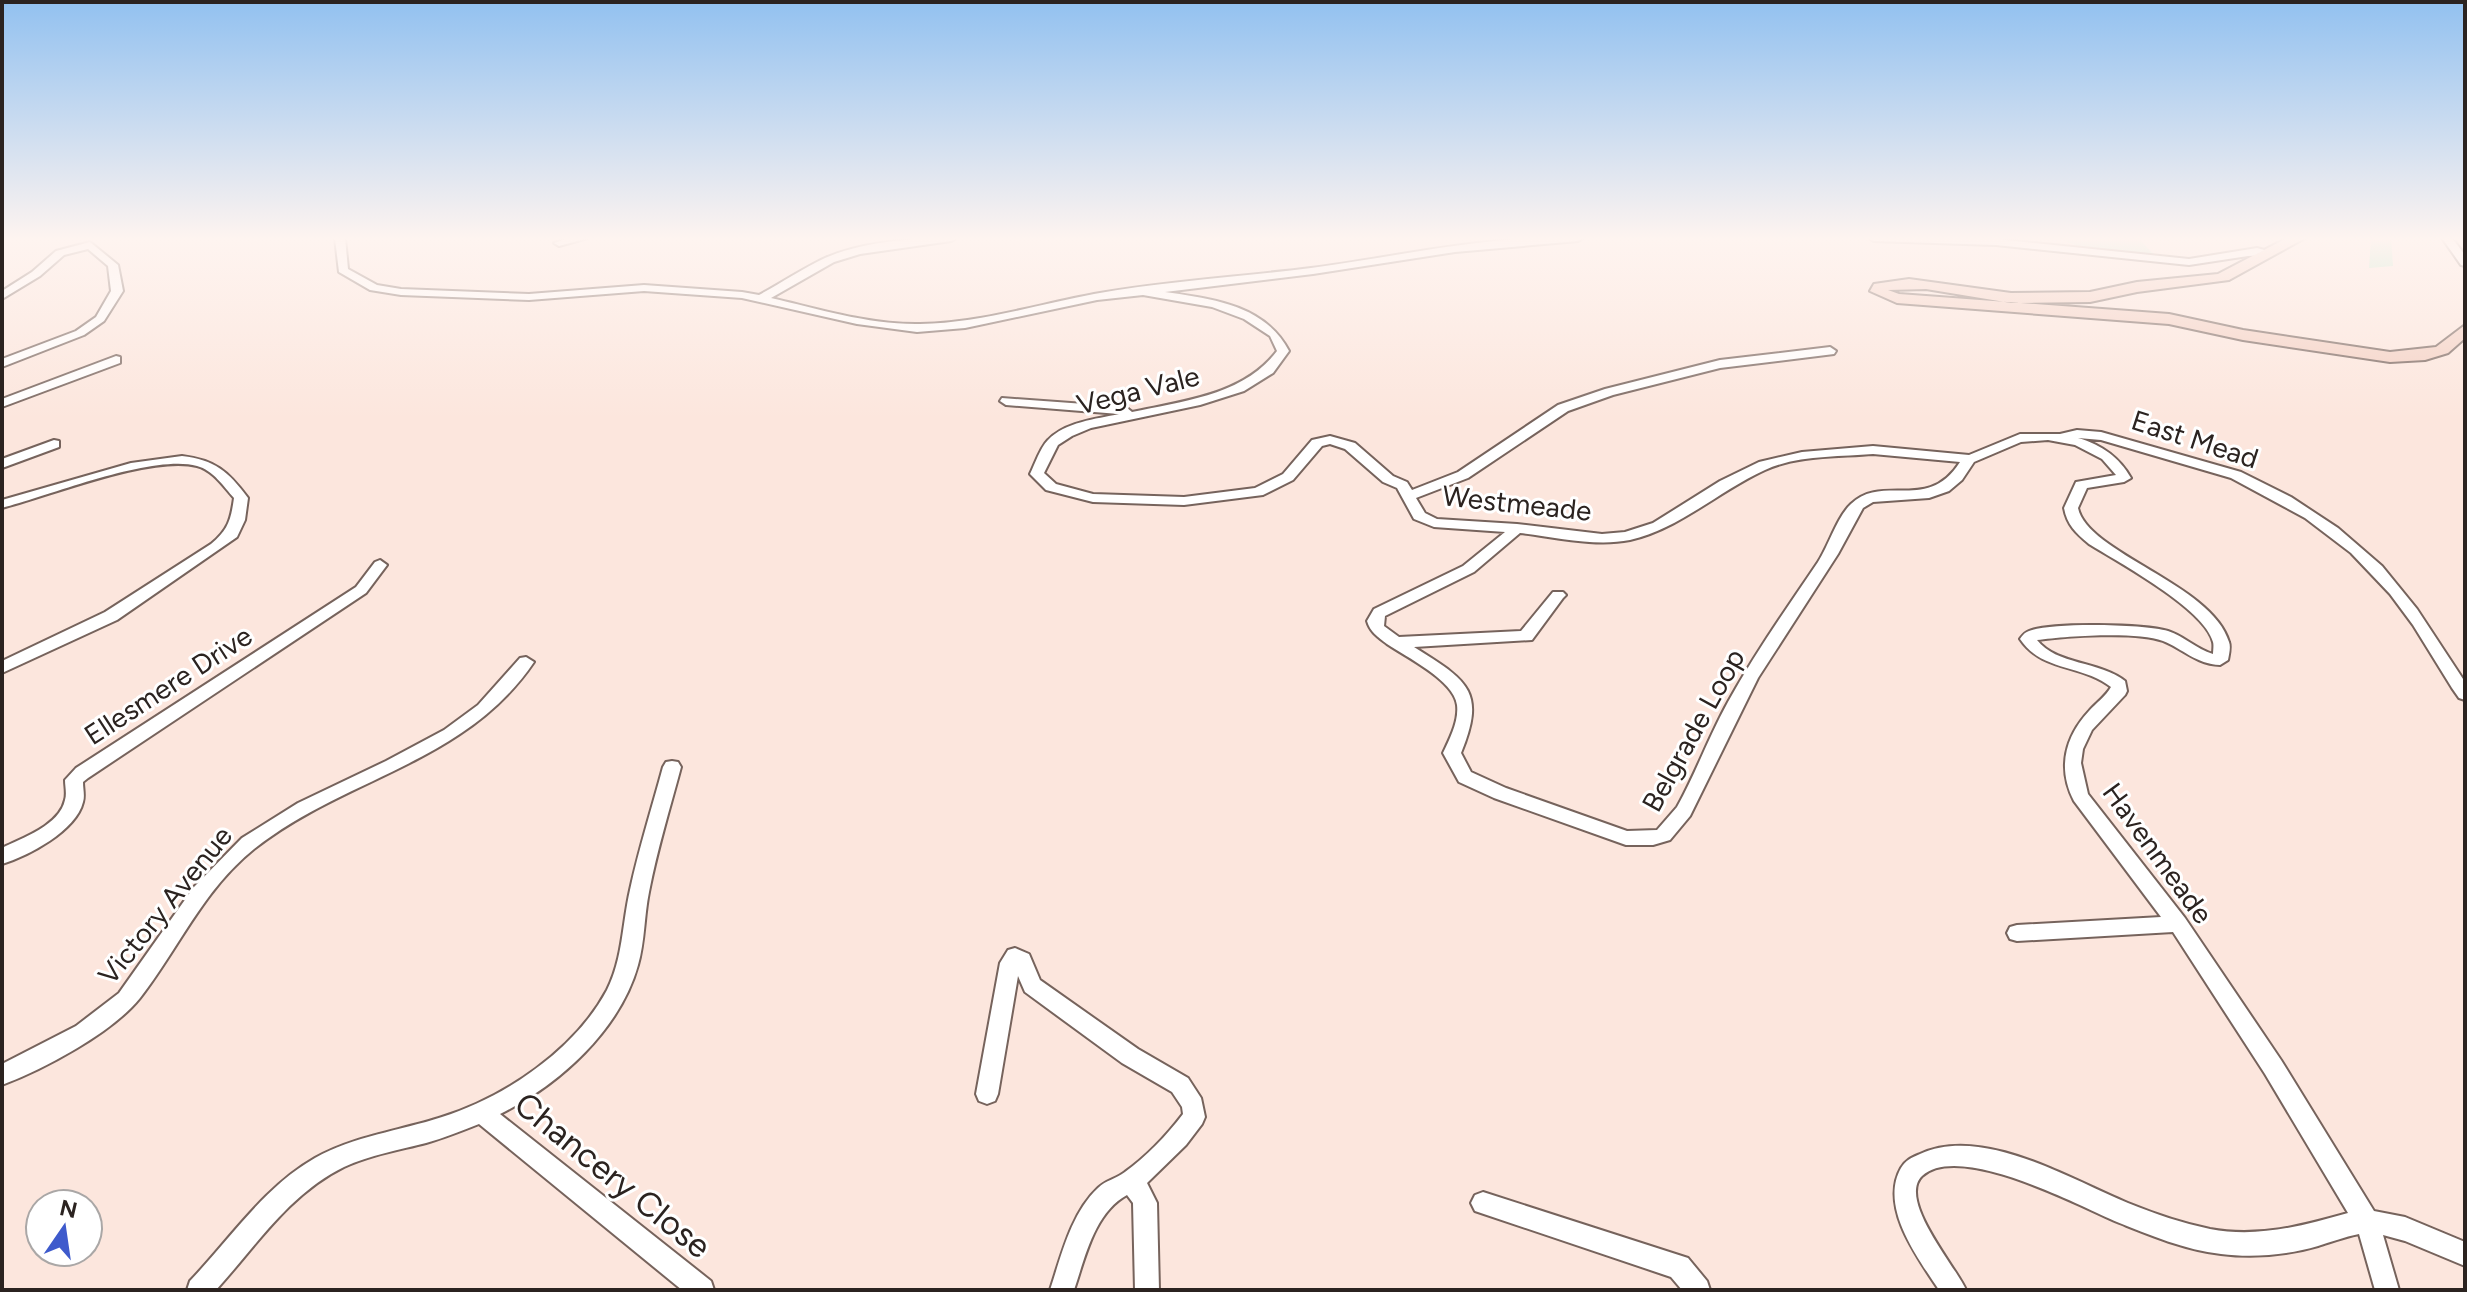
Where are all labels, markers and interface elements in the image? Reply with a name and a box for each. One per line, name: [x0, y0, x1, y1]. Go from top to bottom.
street label: Vega Vale: [1073, 358, 1203, 422]
street label: East Mead: [2127, 403, 2263, 475]
street label: Westmeade: [1441, 478, 1593, 528]
street label: Ellesmere Drive: [78, 618, 258, 752]
street label: Belgrade Loop: [1634, 643, 1752, 817]
street label: Havenmeade: [2096, 776, 2220, 930]
street label: Victory Avenue: [91, 819, 239, 991]
street label: Chancery Close: [506, 1084, 719, 1267]
north arrow: [24, 1188, 104, 1268]
text: N: [57, 1194, 80, 1224]

